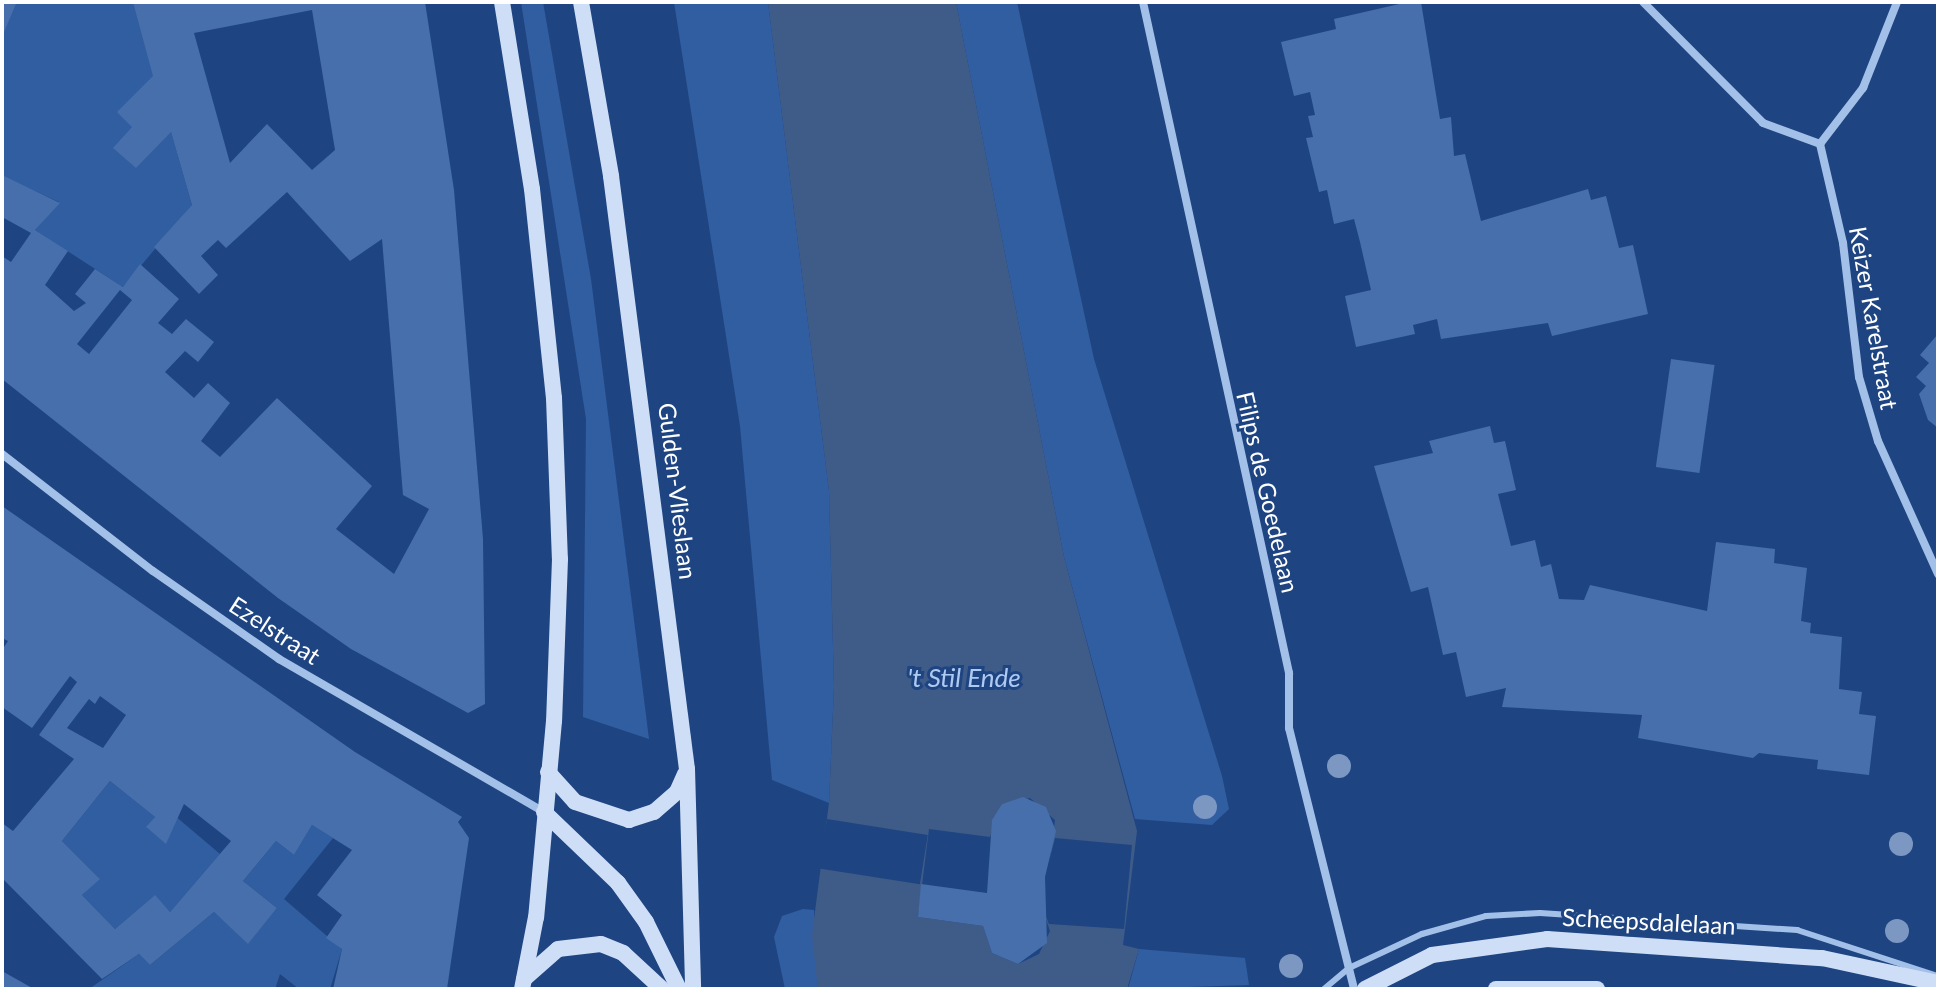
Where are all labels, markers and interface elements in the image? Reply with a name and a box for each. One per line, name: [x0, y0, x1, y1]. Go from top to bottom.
street label: Keizer Karelstraat: [1844, 224, 1904, 412]
street label: Filips de Goedelaan: [1231, 389, 1305, 595]
street label: Gulden-Vlieslaan: [653, 401, 703, 581]
street label: Ezelstraat: [224, 590, 326, 670]
water label: 't Stil Ende: [907, 662, 1021, 694]
street label: Scheepsdalelaan: [1562, 902, 1736, 940]

